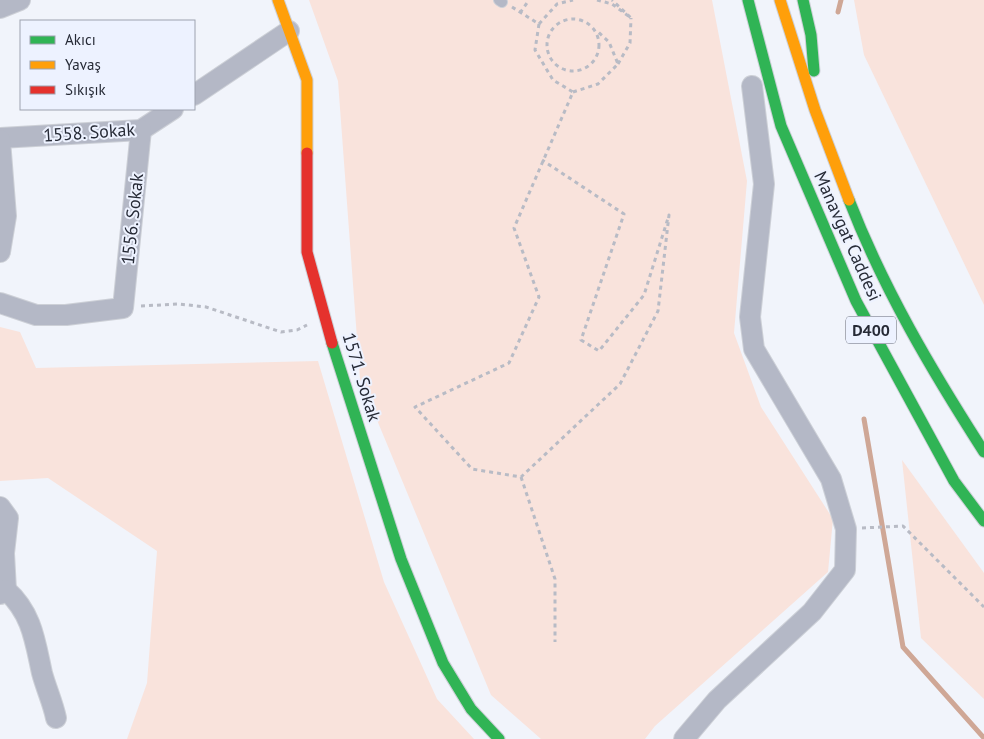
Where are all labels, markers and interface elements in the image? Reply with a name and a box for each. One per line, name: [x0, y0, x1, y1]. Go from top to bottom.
legend: [20, 20, 195, 110]
text: Akıcı: [65, 30, 96, 49]
text: Yavaş: [65, 55, 101, 74]
text: Sıkışık: [65, 80, 107, 99]
street label: 1558. Sokak: [42, 117, 136, 147]
street label: Manavgat Caddesi: [809, 167, 887, 305]
street label: 1556. Sokak: [116, 172, 148, 266]
road number: D400: [846, 316, 896, 344]
street label: 1571. Sokak: [338, 330, 387, 425]

